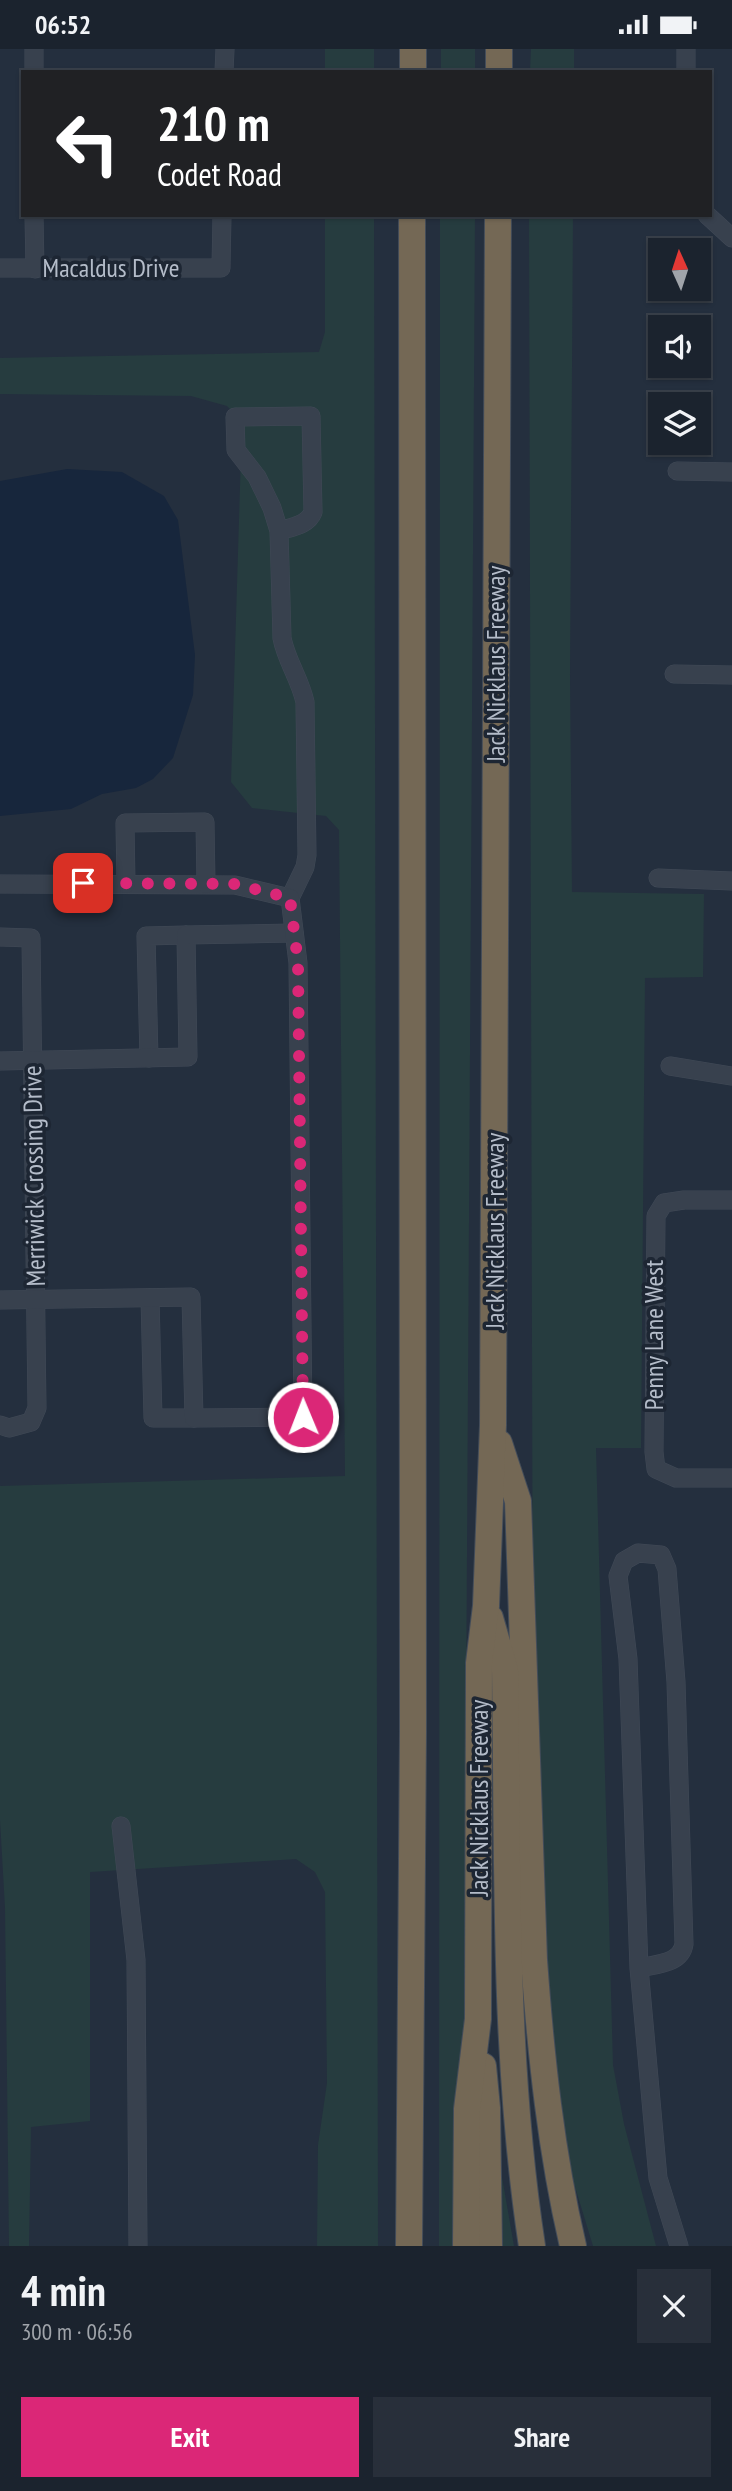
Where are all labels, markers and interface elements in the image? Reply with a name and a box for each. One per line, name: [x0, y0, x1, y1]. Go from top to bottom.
text: 06:52: [35, 8, 91, 41]
text: 210 m: [157, 91, 270, 155]
icon: left: [42, 98, 133, 189]
text: Codet Road: [157, 153, 282, 195]
north arrow: [648, 238, 710, 301]
map controls: [648, 238, 711, 455]
street label: Macaldus Drive: [43, 251, 179, 284]
button: sound: [648, 315, 711, 378]
button: layers: [648, 392, 711, 455]
street label: Jack Nicklaus Freeway: [479, 566, 512, 763]
pin: [53, 853, 113, 913]
icon: arrive: [64, 864, 102, 902]
street label: Merriwick Crossing Drive: [15, 1065, 52, 1287]
street label: Jack Nicklaus Freeway: [478, 1133, 511, 1330]
street label: Penny Lane West: [637, 1260, 670, 1410]
position arrow: [266, 1380, 340, 1454]
street label: Jack Nicklaus Freeway: [462, 1700, 495, 1897]
text: 4 min: [21, 2263, 106, 2318]
button: close: [637, 2269, 711, 2343]
text: 300 m · 06:56: [21, 2317, 133, 2346]
button: Exit: [21, 2397, 359, 2477]
button: Share: [373, 2397, 711, 2477]

